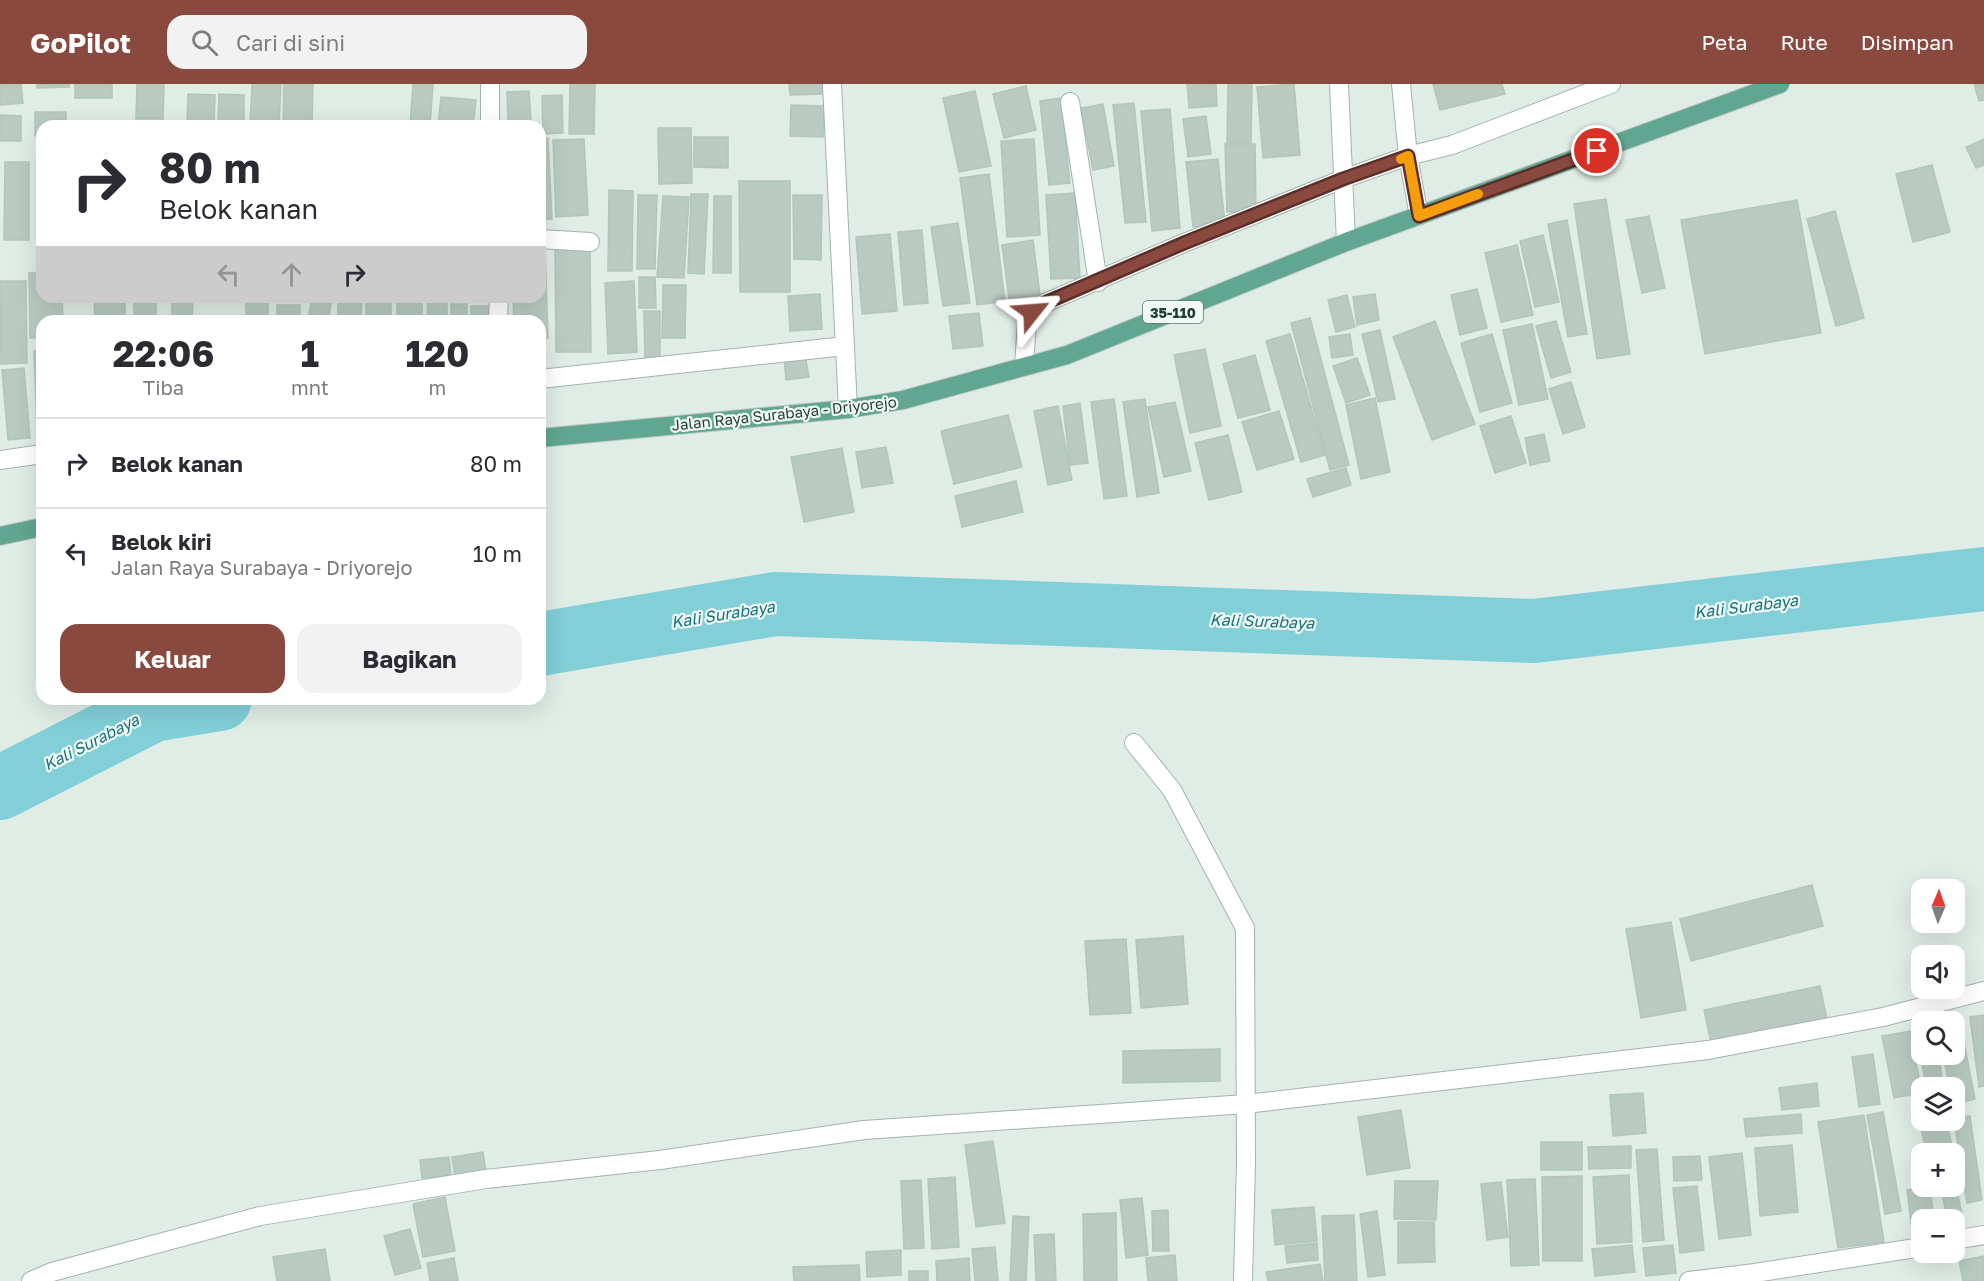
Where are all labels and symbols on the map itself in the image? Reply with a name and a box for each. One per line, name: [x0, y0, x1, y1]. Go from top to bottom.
pin: [1571, 125, 1622, 176]
position arrow: [1000, 280, 1064, 344]
road number: 35-110: [1143, 301, 1203, 323]
street label: Jalan Raya Surabaya - Driyorejo: [671, 392, 897, 434]
water label: Kali Surabaya: [1693, 590, 1800, 622]
water label: Kali Surabaya: [670, 596, 777, 632]
water label: Kali Surabaya: [1209, 609, 1315, 633]
water label: Kali Surabaya: [40, 709, 143, 775]
north arrow: [1911, 879, 1965, 933]

